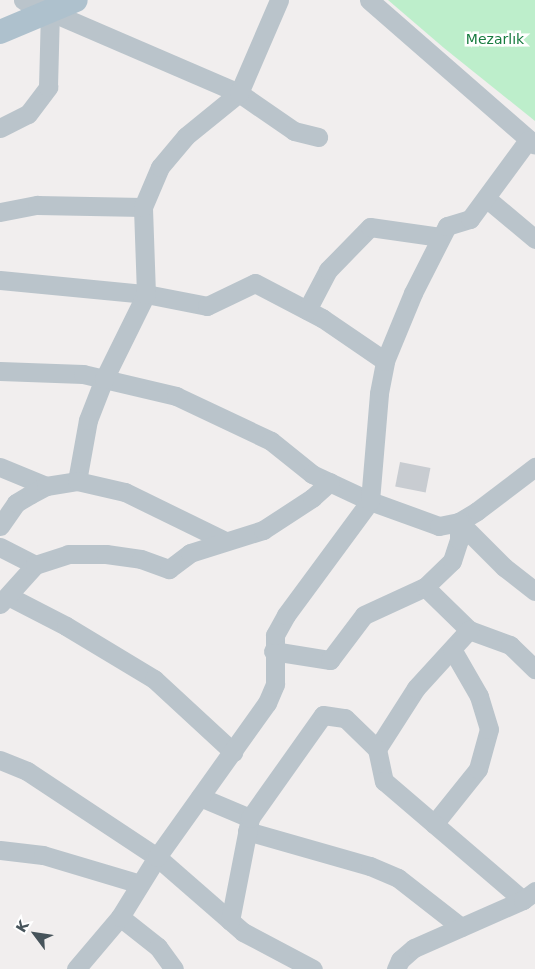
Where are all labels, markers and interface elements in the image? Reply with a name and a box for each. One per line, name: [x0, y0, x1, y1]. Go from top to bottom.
park label: Mezarlık: [466, 31, 524, 47]
north arrow: [10, 909, 60, 959]
text: K: [12, 918, 32, 935]

